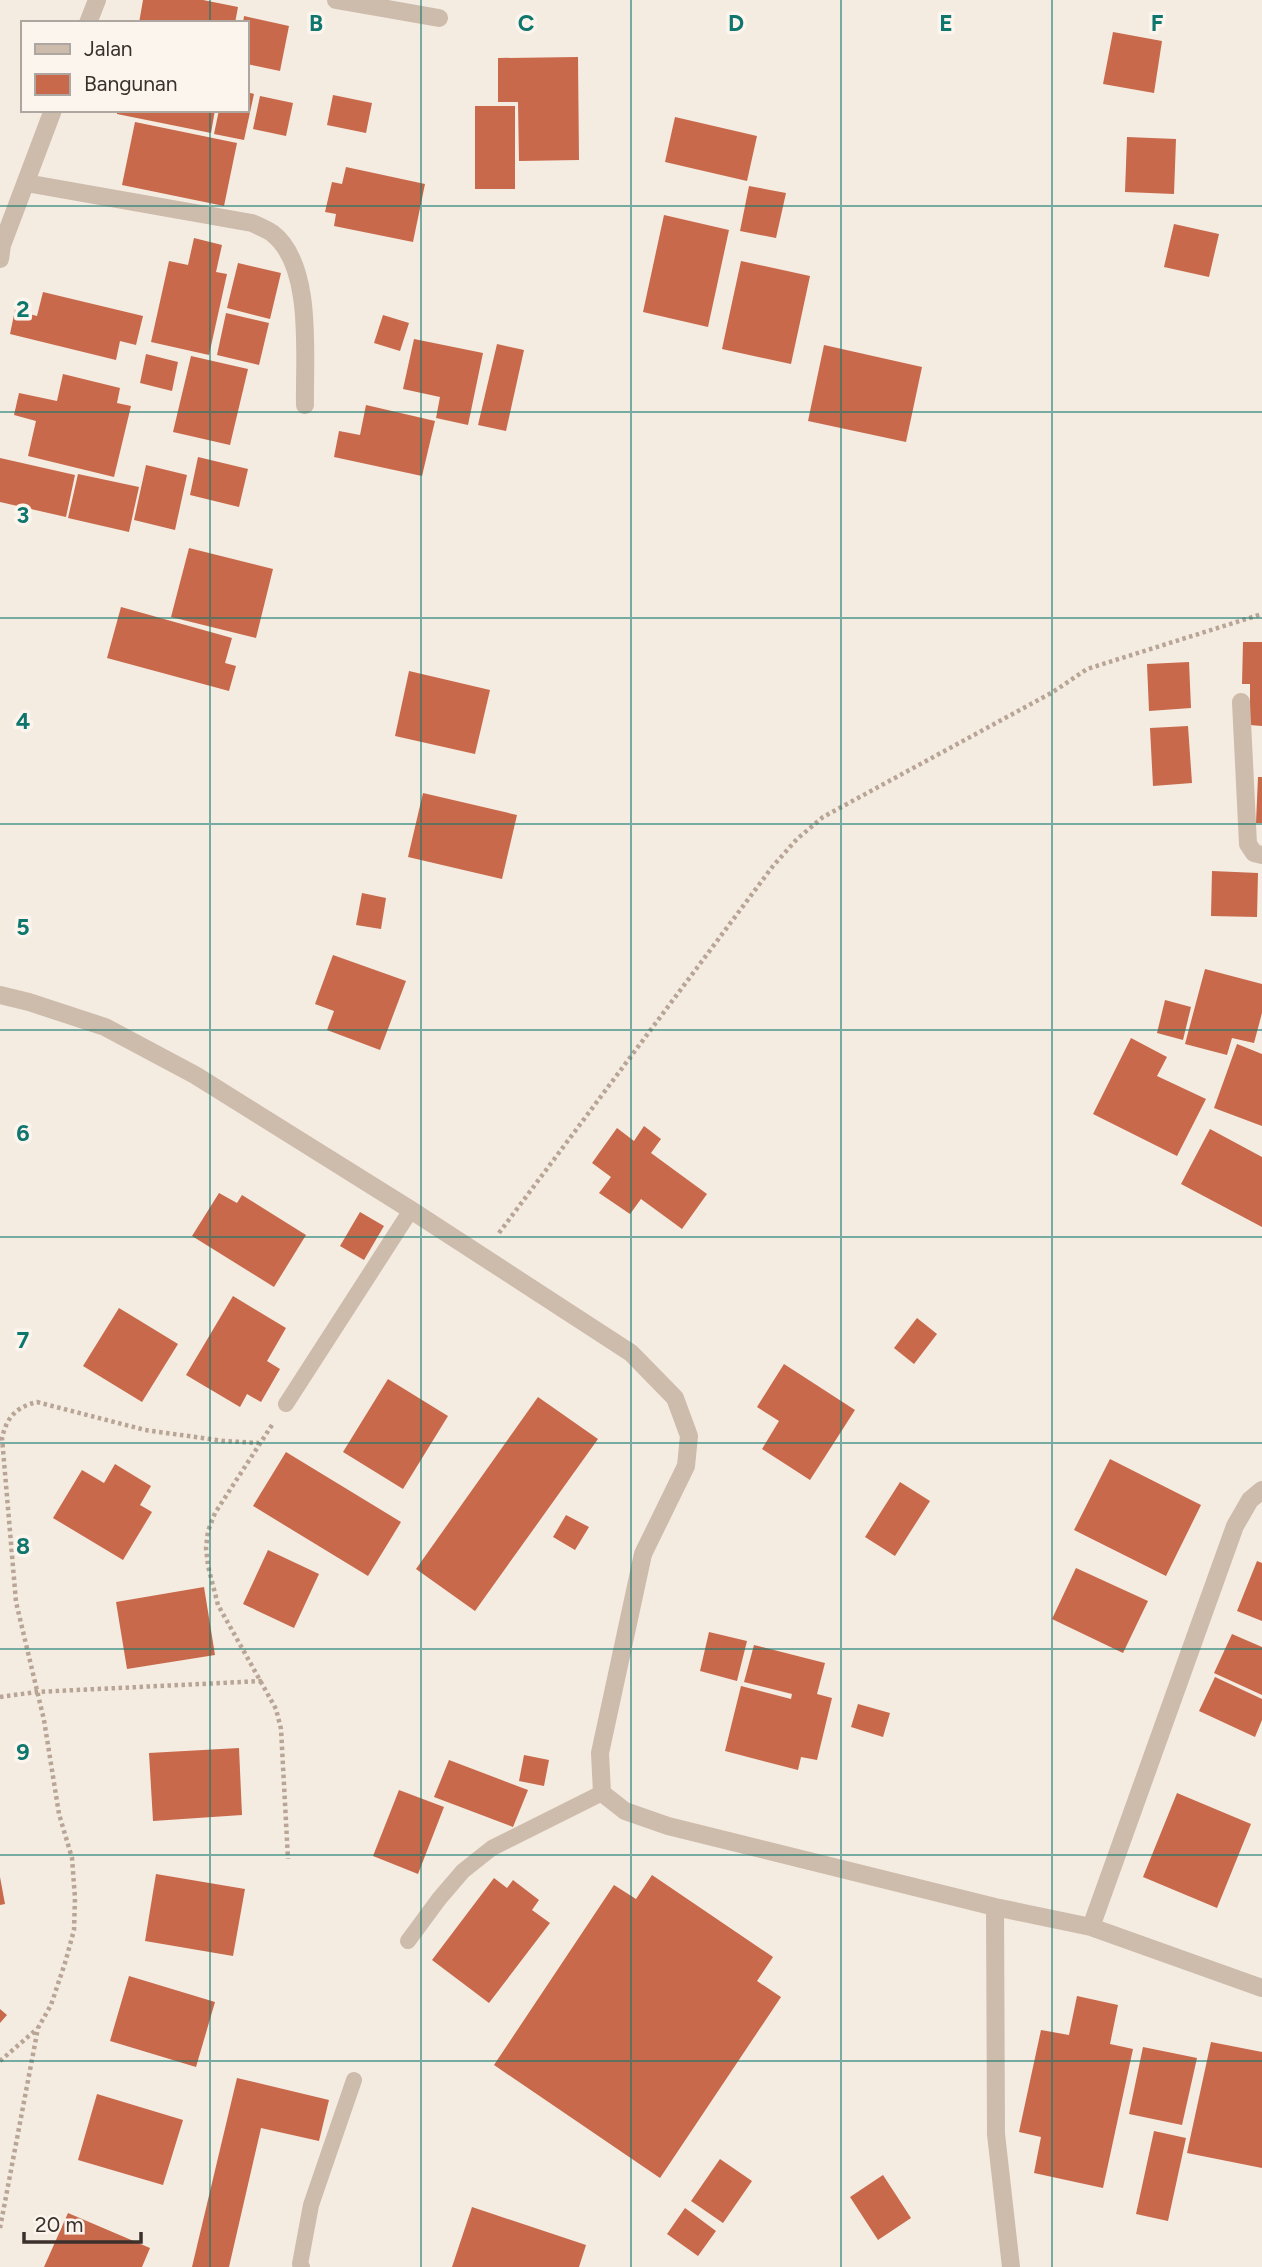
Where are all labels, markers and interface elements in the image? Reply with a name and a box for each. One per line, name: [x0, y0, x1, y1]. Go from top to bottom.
text: B: [309, 9, 323, 37]
text: C: [518, 9, 535, 37]
text: D: [728, 9, 744, 37]
text: E: [939, 9, 953, 37]
text: F: [1151, 9, 1164, 37]
legend: [21, 21, 248, 112]
text: Jalan: [84, 36, 133, 61]
text: Bangunan: [84, 71, 177, 96]
text: 2: [16, 295, 30, 323]
text: 3: [17, 501, 29, 529]
text: 4: [16, 707, 30, 735]
text: 5: [16, 913, 30, 941]
text: 6: [16, 1119, 30, 1147]
text: 7: [17, 1326, 30, 1354]
text: 8: [16, 1532, 30, 1560]
text: 9: [16, 1738, 30, 1766]
scale bar: [24, 2200, 142, 2244]
text: 20 m: [35, 2212, 83, 2237]

